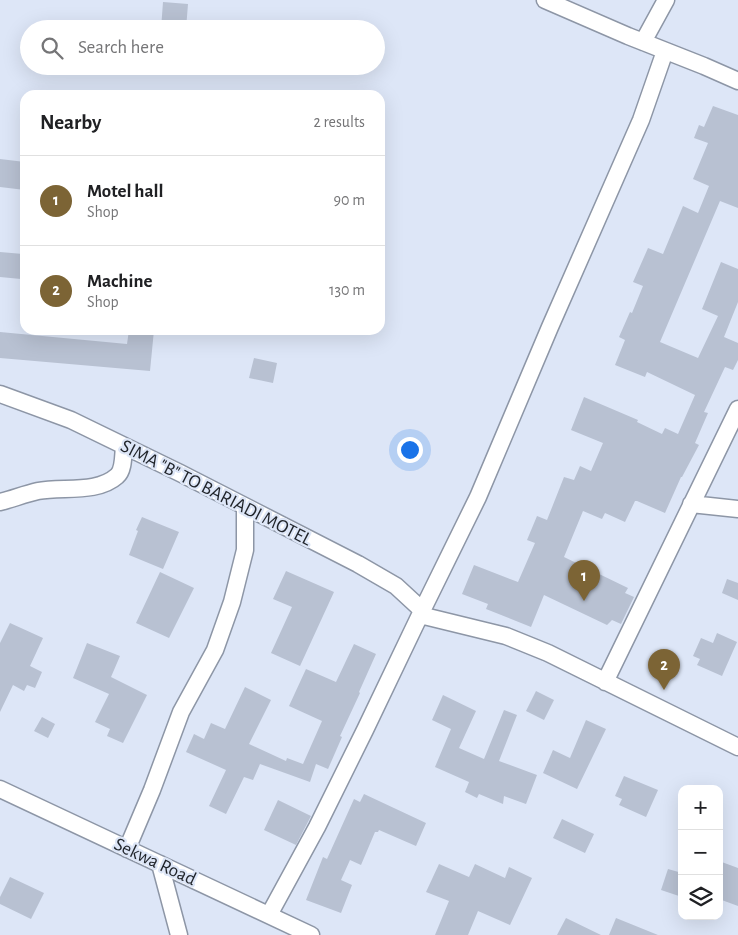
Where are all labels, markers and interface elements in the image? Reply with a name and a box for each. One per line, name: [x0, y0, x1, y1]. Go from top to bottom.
search box: [20, 20, 385, 75]
icon: search: [38, 34, 66, 62]
text: Search here: [78, 38, 164, 57]
text: Nearby: [40, 112, 101, 133]
text: 2 results: [313, 114, 365, 130]
text: Motel hall: [87, 182, 164, 201]
text: 1: [53, 192, 59, 208]
text: 90 m: [334, 192, 365, 208]
text: Shop: [87, 204, 119, 220]
text: Machine: [87, 272, 152, 291]
text: 2: [52, 282, 60, 298]
text: 130 m: [329, 282, 365, 298]
text: Shop: [87, 294, 119, 310]
street label: SIMA "B" TO BARIADI MOTEL: [117, 437, 315, 550]
your location: [397, 437, 423, 463]
pin: 1: [568, 560, 600, 601]
pin: 2: [648, 649, 680, 690]
map controls: [678, 785, 723, 920]
button: +: [678, 785, 723, 830]
button: −: [678, 830, 723, 875]
street label: Sekwa Road: [111, 835, 199, 889]
button: layers: [678, 875, 723, 920]

